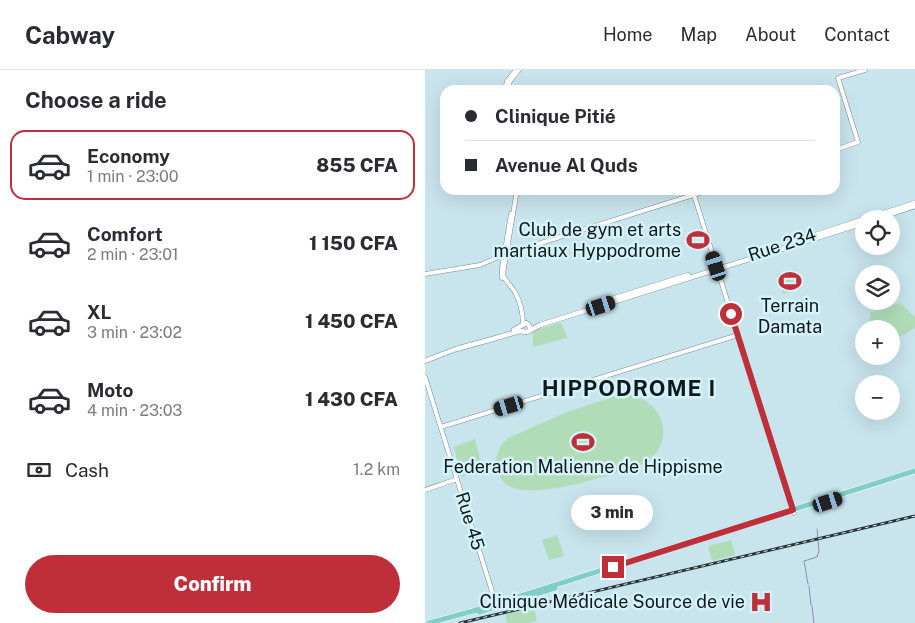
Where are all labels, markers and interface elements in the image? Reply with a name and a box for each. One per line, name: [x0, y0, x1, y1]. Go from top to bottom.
text: Cabway: [25, 21, 115, 49]
text: Home: [603, 24, 653, 45]
text: Map: [681, 24, 717, 45]
text: About: [745, 24, 796, 45]
text: Contact: [824, 24, 890, 45]
text: Choose a ride: [25, 87, 167, 113]
text: Clinique Pitié: [495, 105, 616, 127]
icon: car: [27, 143, 72, 188]
text: Economy: [87, 145, 170, 167]
text: 855 CFA: [316, 154, 398, 176]
text: Avenue Al Quds: [495, 154, 638, 176]
text: 1 min · 23:00: [87, 167, 179, 186]
map controls: [855, 210, 900, 420]
button: locate: [855, 210, 900, 255]
place label: Club de gym et arts martiaux Hyppodrome: [494, 219, 681, 261]
icon: car: [27, 221, 72, 266]
text: Comfort: [87, 223, 163, 245]
street label: Rue 234: [745, 224, 819, 265]
sports icon: Club de gym et arts martiaux Hyppodrome: [685, 227, 711, 253]
text: 1 150 CFA: [309, 232, 398, 254]
text: 2 min · 23:01: [87, 245, 178, 264]
car: [704, 249, 727, 283]
button: layers: [855, 265, 900, 310]
sports icon: Terrain Damata: [777, 268, 803, 294]
car: [584, 294, 617, 318]
place label: Terrain Damata: [758, 295, 822, 337]
icon: car: [27, 299, 72, 344]
text: XL: [87, 301, 112, 323]
route start: [720, 303, 742, 325]
text: 1 450 CFA: [305, 310, 398, 332]
button: +: [855, 320, 900, 365]
text: 3 min · 23:02: [87, 323, 182, 342]
district label: HIPPODROME I: [542, 375, 716, 401]
button: −: [855, 375, 900, 420]
icon: car: [27, 377, 72, 422]
text: Moto: [87, 379, 133, 401]
text: 1 430 CFA: [305, 388, 398, 410]
car: [492, 394, 525, 418]
text: 4 min · 23:03: [87, 401, 182, 420]
sports icon: Federation Malienne de Hippisme: [570, 429, 596, 455]
icon: cash: [25, 456, 53, 484]
place label: Federation Malienne de Hippisme: [443, 456, 723, 477]
text: Cash: [65, 459, 109, 481]
text: 1.2 km: [353, 460, 400, 479]
street label: Rue 45: [452, 489, 489, 552]
car: [811, 490, 844, 514]
callout: 3 min: [572, 494, 654, 530]
text: 3 min: [591, 503, 633, 522]
button: Confirm: [25, 555, 400, 613]
route end: [602, 556, 624, 578]
hospital icon: Clinique Médicale Source de vie: [748, 589, 774, 615]
place label: Clinique Médicale Source de vie: [479, 591, 745, 612]

